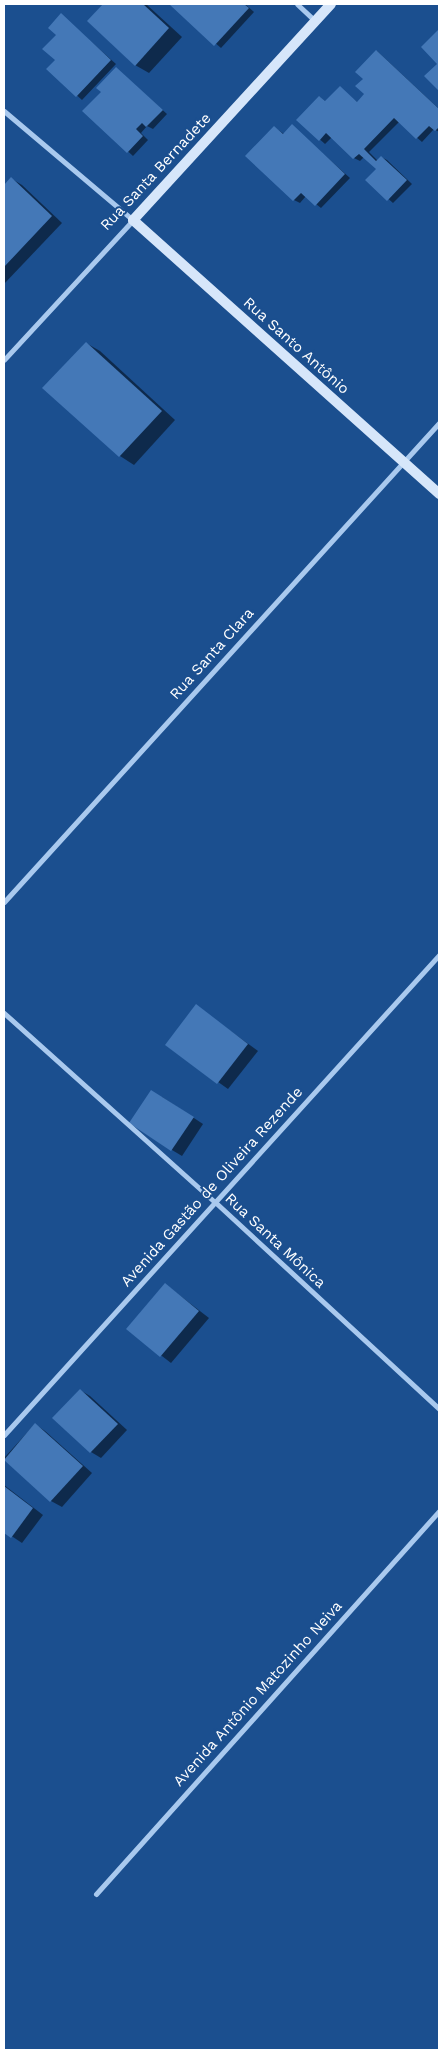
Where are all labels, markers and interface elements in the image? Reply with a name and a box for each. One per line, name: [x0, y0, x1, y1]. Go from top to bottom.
street label: Rua Santa Bernadete: [97, 109, 215, 235]
street label: Rua Santo Antônio: [239, 294, 353, 398]
street label: Rua Santa Clara: [166, 604, 258, 704]
street label: Avenida Gastão de Oliveira Rezende: [117, 1083, 307, 1291]
street label: Rua Santa Mônica: [221, 1190, 329, 1292]
street label: Avenida Antônio Matozinho Neiva: [170, 1597, 346, 1791]

